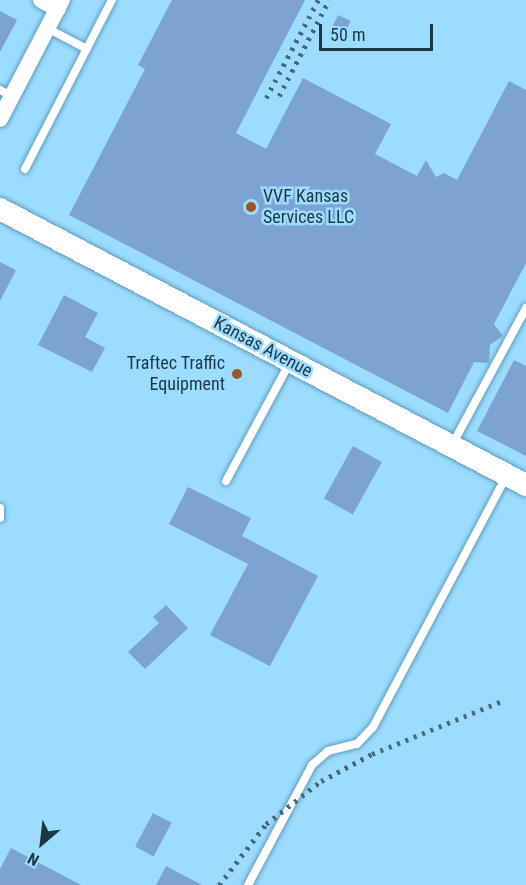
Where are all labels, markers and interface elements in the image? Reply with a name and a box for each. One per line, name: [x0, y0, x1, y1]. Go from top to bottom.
scale bar: [322, 12, 436, 50]
text: 50 m: [330, 24, 365, 45]
place label: VVF Kansas Services LLC: [263, 186, 354, 228]
marker: VVF Kansas Services LLC: [244, 200, 258, 214]
street label: Kansas Avenue: [210, 312, 316, 382]
place label: Traftec Traffic Equipment: [126, 353, 225, 395]
marker: Traftec Traffic Equipment: [230, 367, 244, 381]
north arrow: [12, 813, 72, 873]
text: N: [25, 849, 42, 870]

